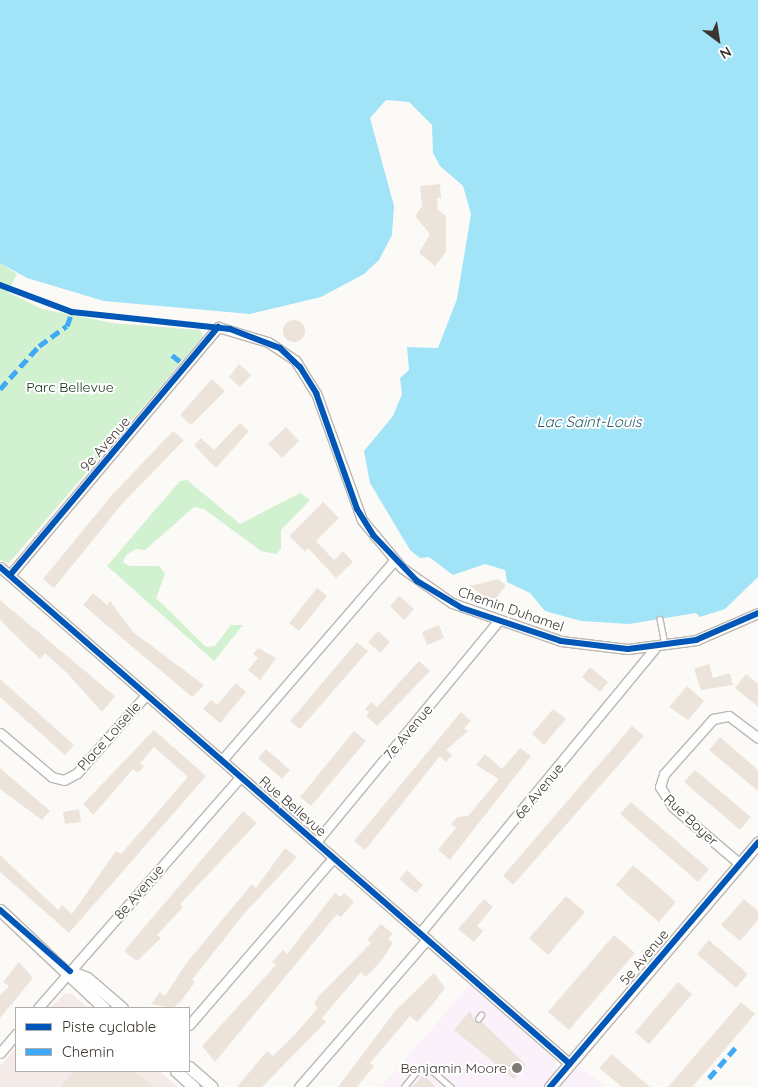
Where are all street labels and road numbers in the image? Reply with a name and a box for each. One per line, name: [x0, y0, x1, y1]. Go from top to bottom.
street label: 9e Avenue: [77, 413, 133, 475]
street label: Chemin Duhamel: [456, 583, 566, 635]
street label: Place Loiselle: [74, 698, 144, 774]
street label: 7e Avenue: [380, 701, 436, 763]
street label: 6e Avenue: [511, 760, 567, 822]
street label: Rue Bellevue: [256, 772, 330, 840]
street label: Rue Boyer: [661, 791, 721, 849]
street label: 8e Avenue: [111, 861, 167, 923]
street label: 5e Avenue: [616, 926, 672, 988]

